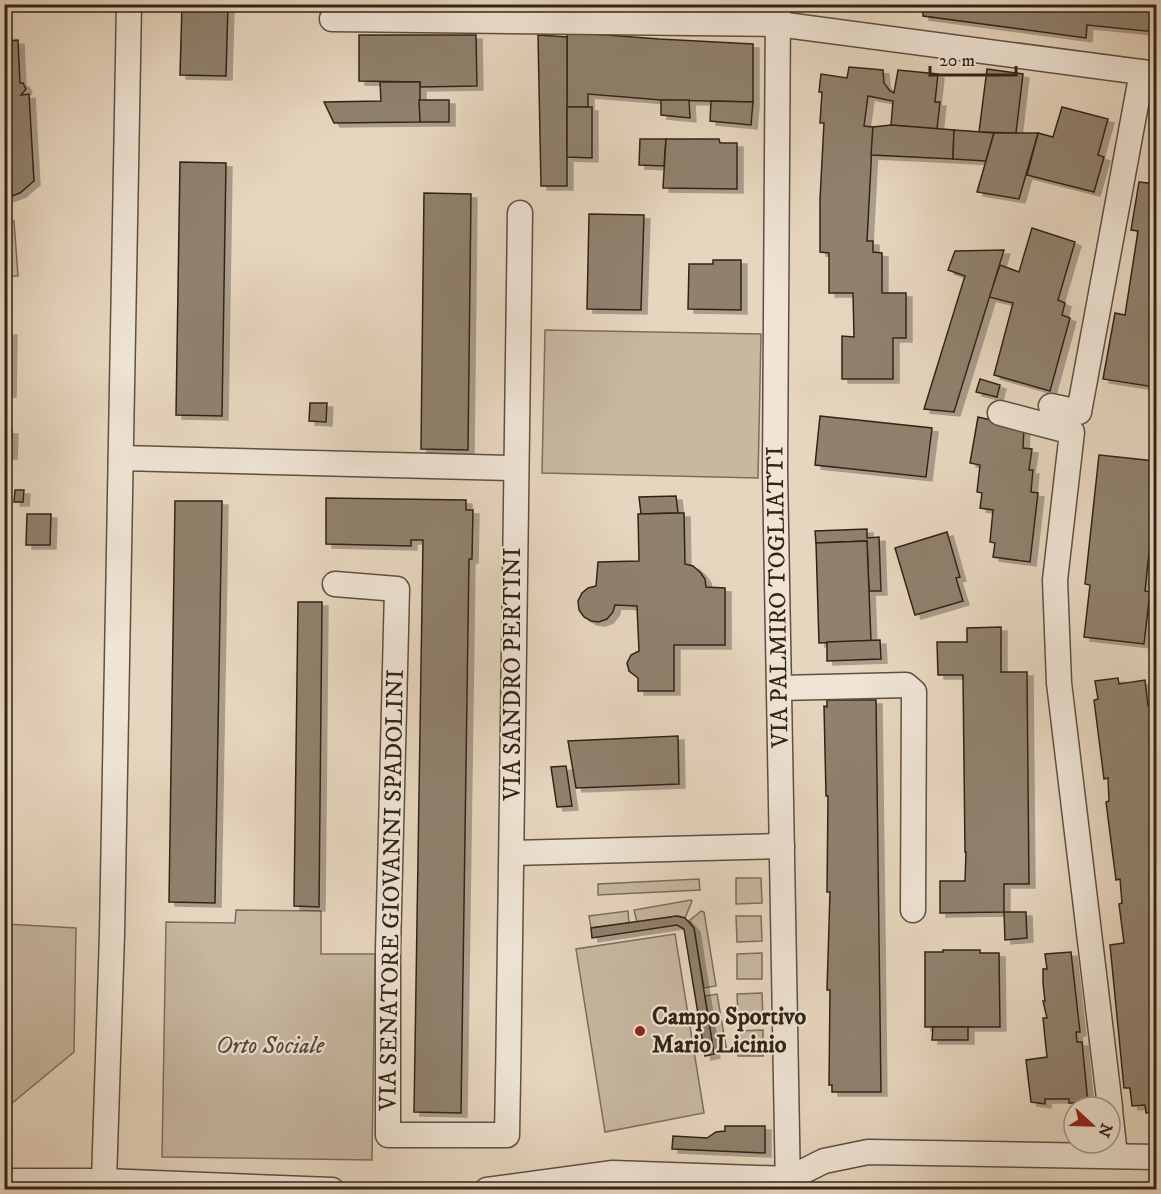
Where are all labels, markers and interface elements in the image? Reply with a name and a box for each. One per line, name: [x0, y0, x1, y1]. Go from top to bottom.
scale bar: [930, 39, 1016, 77]
text: 20 m: [939, 50, 975, 72]
street label: VIA PALMIRO TOGLIATTI: [760, 446, 796, 749]
street label: VIA SANDRO PERTINI: [498, 547, 528, 802]
street label: VIA SENATORE GIOVANNI SPADOLINI: [373, 669, 411, 1112]
place label: Campo Sportivo Mario Licinio: [652, 1002, 807, 1060]
marker: Campo Sportivo Mario Licinio: [633, 1024, 647, 1038]
park label: Orto Sociale: [216, 1031, 325, 1061]
north arrow: [1062, 1095, 1122, 1155]
text: N: [1093, 1120, 1117, 1140]

